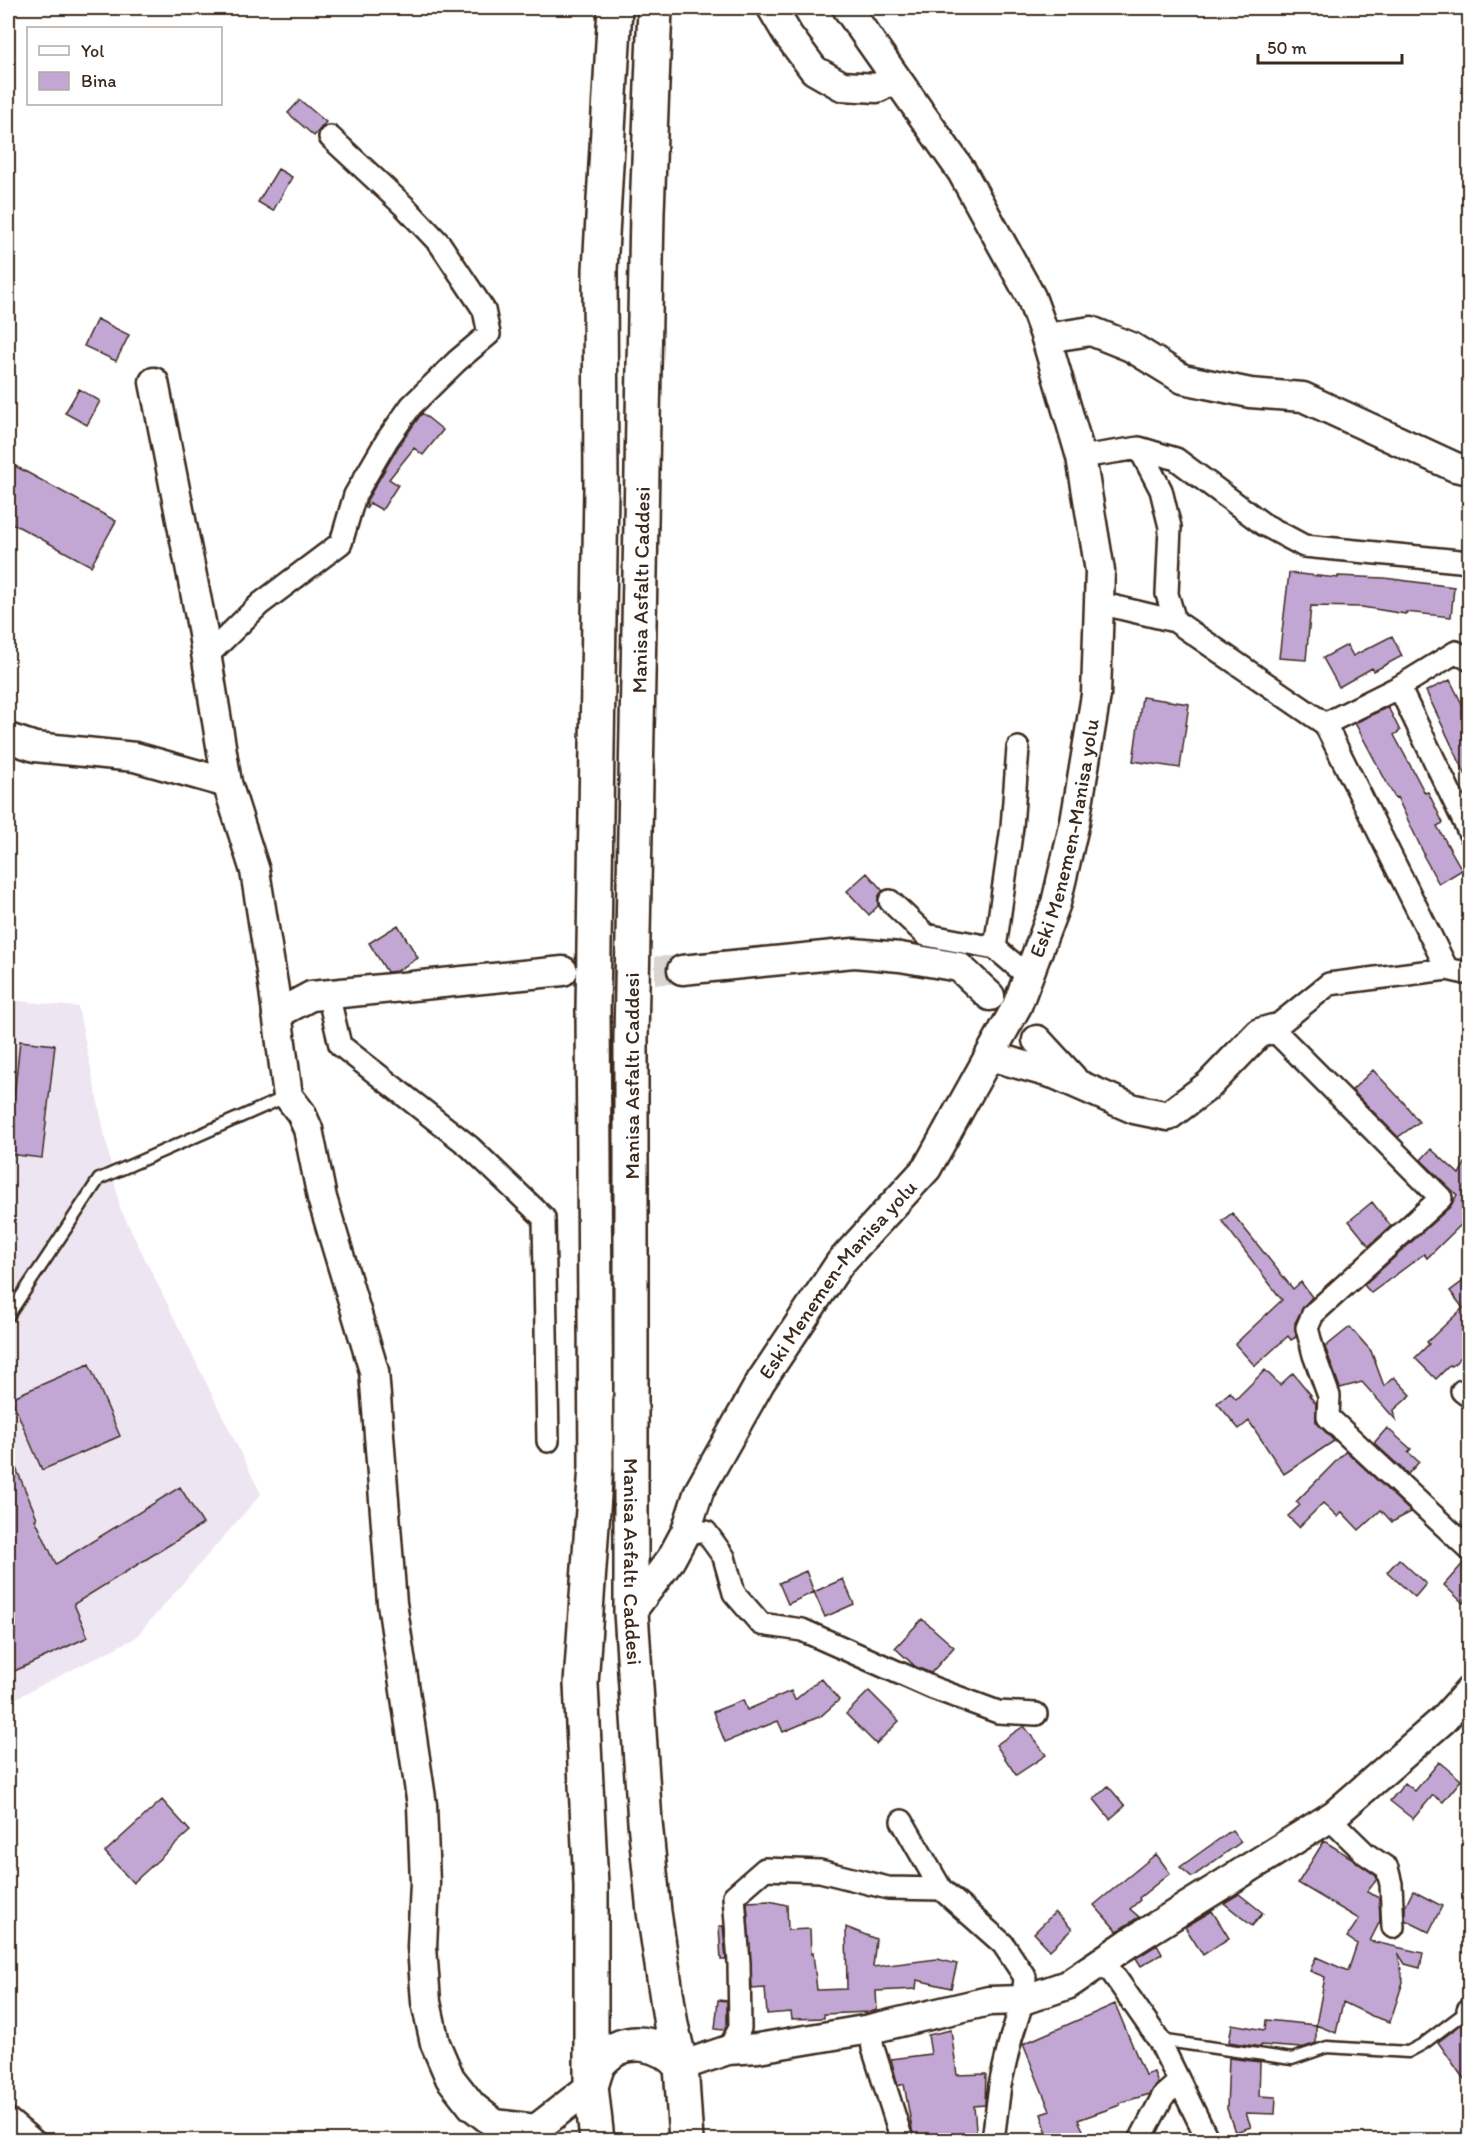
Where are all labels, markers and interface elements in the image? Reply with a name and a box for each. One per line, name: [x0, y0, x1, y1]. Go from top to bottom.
legend: [27, 27, 222, 105]
scale bar: [1258, 27, 1402, 65]
text: 50 m: [1267, 37, 1307, 59]
text: Yol: [81, 40, 104, 62]
text: Bina: [81, 70, 116, 92]
street label: Manisa Asfaltı Caddesi: [626, 486, 655, 694]
street label: Eski Menemen-Manisa yolu: [1024, 716, 1104, 961]
street label: Manisa Asfaltı Caddesi: [619, 973, 644, 1179]
street label: Eski Menemen-Manisa yolu: [753, 1174, 922, 1384]
street label: Manisa Asfaltı Caddesi: [619, 1458, 648, 1666]

